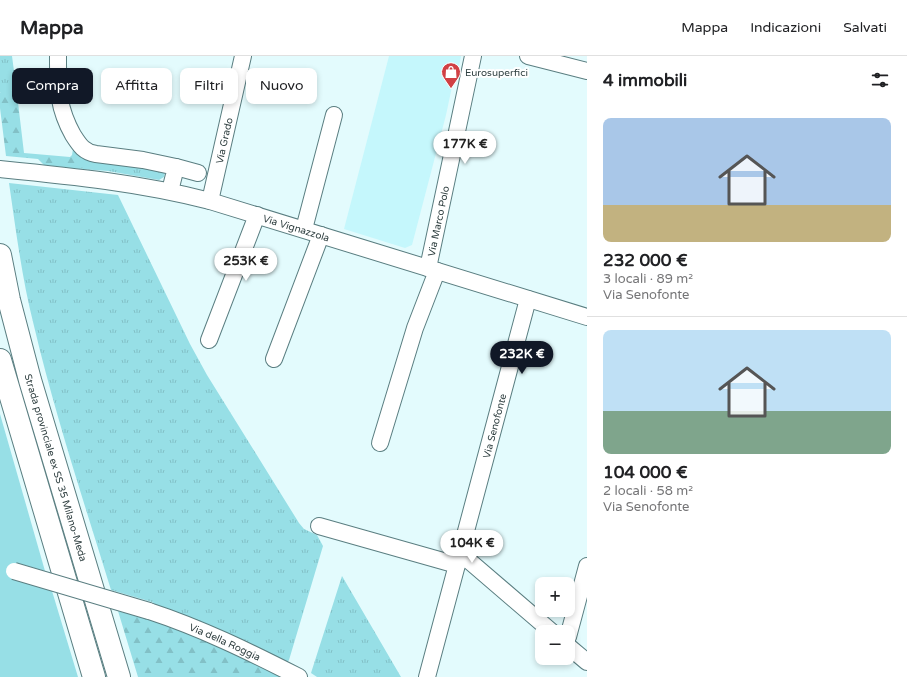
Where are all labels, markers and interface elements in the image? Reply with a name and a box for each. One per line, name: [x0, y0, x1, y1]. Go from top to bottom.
text: Mappa: [20, 17, 84, 39]
text: Mappa: [681, 19, 728, 36]
text: Indicazioni: [750, 19, 821, 36]
text: Salvati: [843, 19, 887, 36]
shop icon: Eurosuperfici: [440, 61, 462, 89]
place label: Eurosuperfici: [465, 67, 528, 79]
chip: Compra: [12, 68, 93, 104]
chip: Affitta: [101, 68, 172, 104]
chip: Filtri: [180, 68, 238, 104]
chip: Nuovo: [246, 68, 317, 104]
icon: filters: [869, 69, 891, 91]
text: 4 immobili: [603, 70, 687, 91]
street label: Via Grado: [214, 117, 236, 165]
pin: 177K €: [432, 131, 498, 165]
text: 177K €: [442, 136, 488, 152]
icon: home: [711, 144, 783, 216]
street label: Via Marco Polo: [426, 185, 452, 258]
street label: Via Vignazzola: [261, 213, 331, 244]
pin: 253K €: [213, 248, 279, 282]
text: 232 000 €: [603, 250, 688, 271]
text: 253K €: [223, 253, 269, 269]
text: 3 locali · 89 m²: [603, 271, 693, 287]
text: Via Senofonte: [603, 287, 689, 303]
pin: 232K €: [489, 341, 555, 375]
text: 232K €: [499, 346, 545, 362]
icon: home: [711, 356, 783, 428]
street label: Strada provinciale ex SS 35 Milano-Meda: [22, 373, 89, 563]
street label: Via Senofonte: [481, 392, 510, 460]
text: 104 000 €: [603, 462, 688, 483]
text: 2 locali · 58 m²: [603, 483, 693, 499]
text: Via Senofonte: [603, 499, 689, 515]
pin: 104K €: [439, 530, 505, 564]
text: 104K €: [449, 535, 495, 551]
map controls: [535, 577, 575, 665]
button: +: [535, 577, 575, 617]
street label: Via della Roggia: [187, 621, 262, 664]
button: −: [535, 625, 575, 665]

